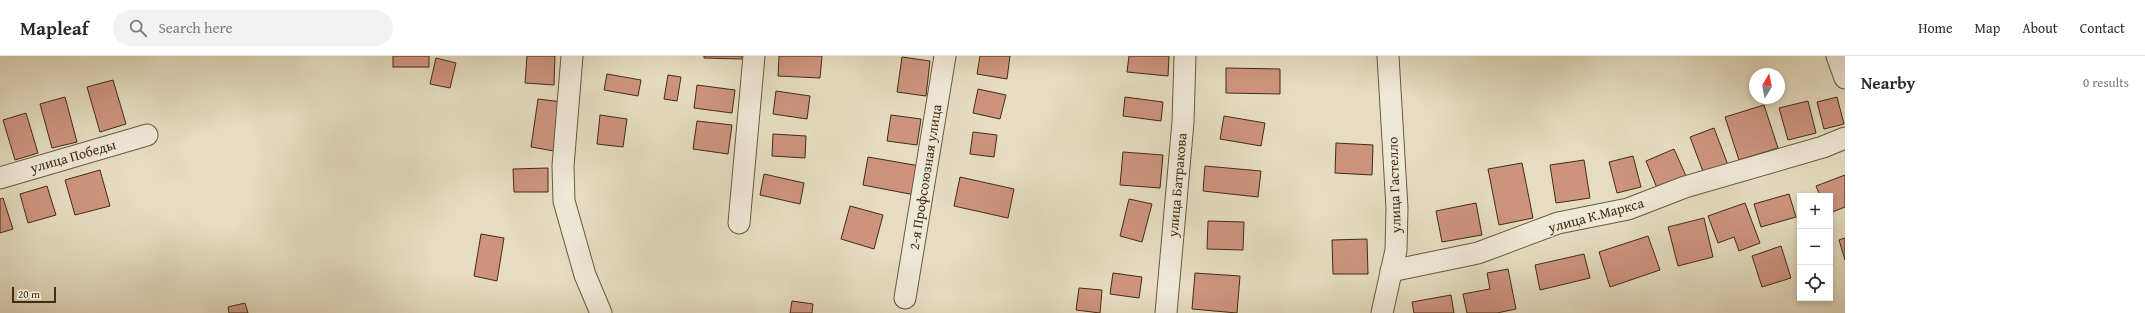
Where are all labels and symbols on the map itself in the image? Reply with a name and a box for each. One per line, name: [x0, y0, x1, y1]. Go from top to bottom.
north arrow: [1749, 68, 1785, 104]
street label: 2-я Профсоюзная улица: [904, 102, 946, 251]
street label: улица Батракова: [1162, 132, 1192, 239]
street label: улица Победы: [27, 134, 118, 178]
street label: улица Гастелло: [1382, 136, 1406, 235]
street label: улица К.Маркса: [1545, 193, 1646, 238]
scale bar: [12, 285, 56, 304]

